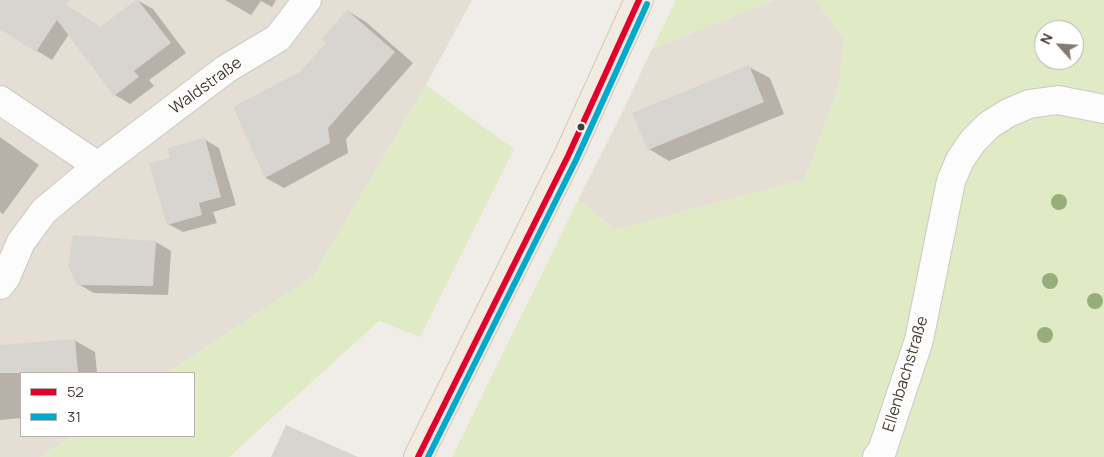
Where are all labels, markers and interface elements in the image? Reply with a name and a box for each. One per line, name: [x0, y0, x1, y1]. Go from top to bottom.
north arrow: [1034, 20, 1084, 70]
text: N: [1035, 30, 1057, 47]
street label: Waldstraße: [166, 53, 246, 119]
unlabelled marker: [576, 122, 586, 132]
street label: Ellenbachstraße: [879, 314, 933, 434]
legend: [20, 372, 195, 437]
text: 52: [67, 381, 84, 402]
text: 31: [67, 406, 81, 427]

